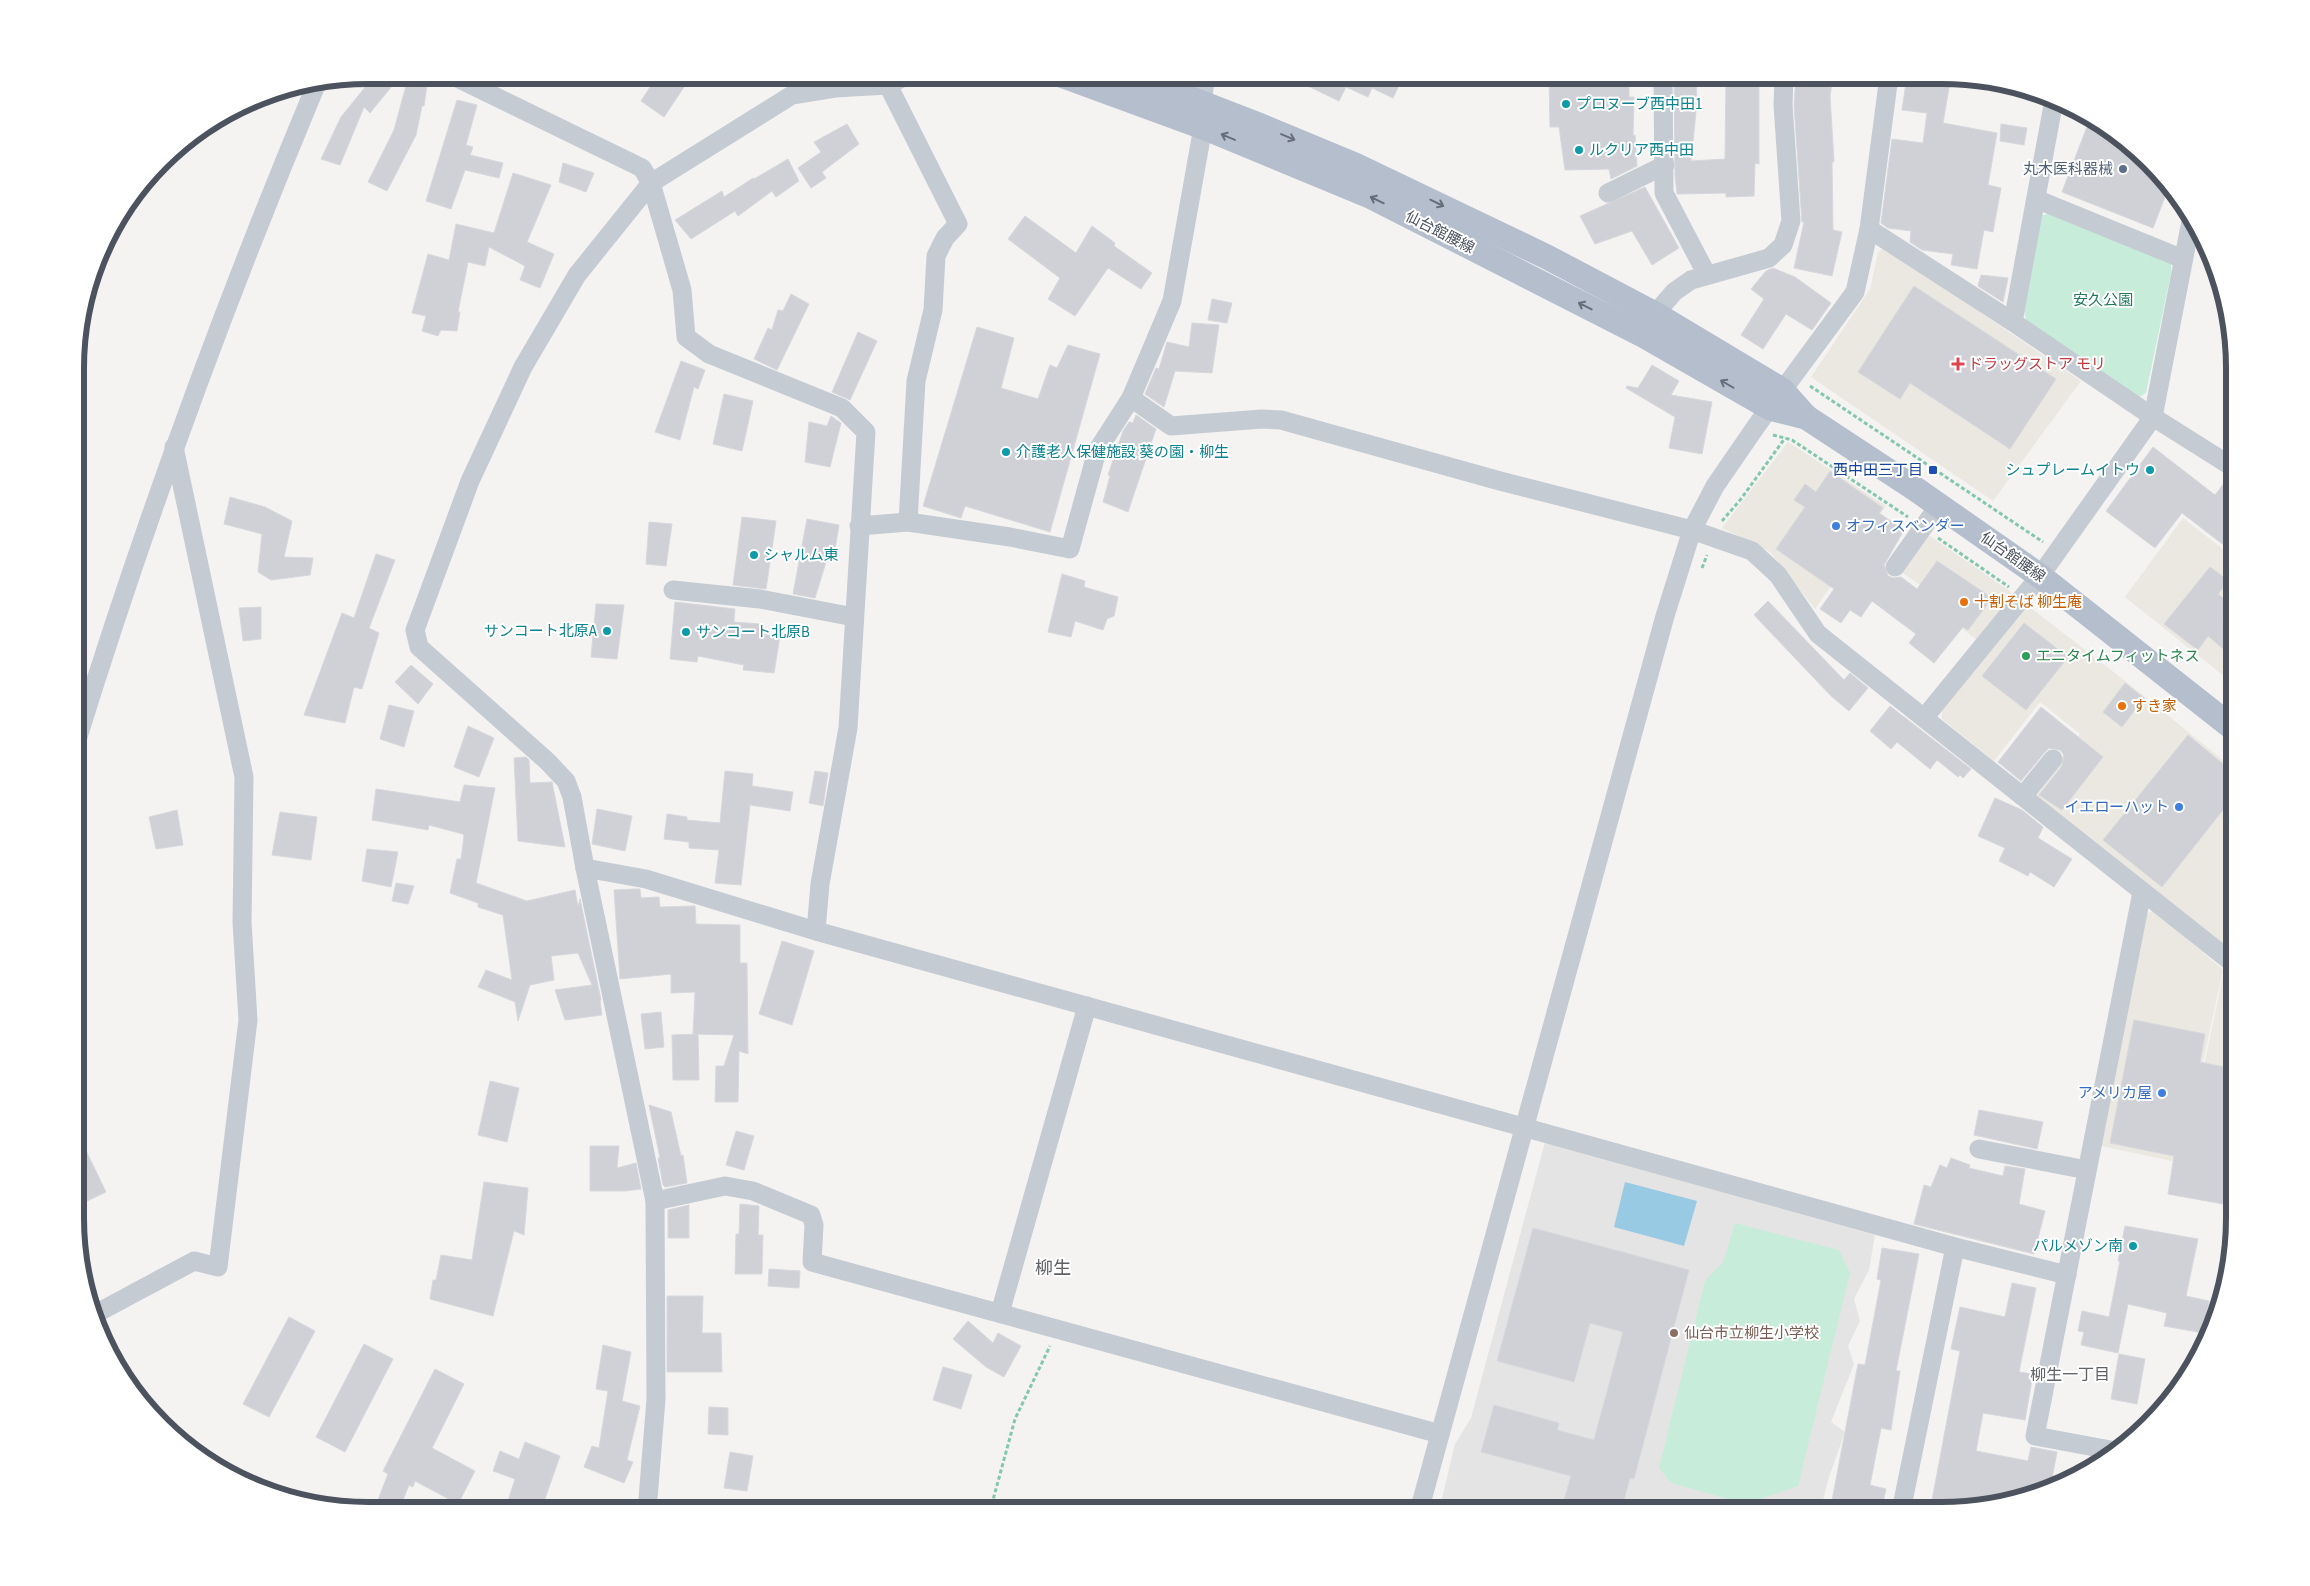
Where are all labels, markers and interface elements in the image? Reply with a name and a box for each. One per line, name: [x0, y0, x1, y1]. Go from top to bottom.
place label: プロヌーブ西中田1: [1576, 94, 1703, 115]
marker: プロヌーブ西中田1: [1560, 98, 1572, 110]
one-way arrow: [1221, 132, 1236, 142]
one-way arrow: [1280, 133, 1295, 143]
place label: ルクリア西中田: [1589, 140, 1694, 161]
marker: ルクリア西中田: [1573, 144, 1585, 156]
place label: 丸木医科器械: [2023, 159, 2113, 180]
marker: 丸木医科器械: [2117, 163, 2129, 175]
one-way arrow: [1370, 195, 1385, 205]
one-way arrow: [1429, 199, 1444, 208]
street label: 仙台館腰線: [1402, 206, 1478, 259]
park label: 安久公園: [2073, 290, 2133, 311]
one-way arrow: [1578, 301, 1593, 310]
place label: ドラッグストア モリ: [1968, 354, 2106, 375]
marker: ドラッグストア モリ: [1952, 358, 1964, 370]
one-way arrow: [1721, 378, 1735, 388]
place label: 介護老人保健施設 葵の園・柳生: [1016, 442, 1229, 463]
marker: 介護老人保健施設 葵の園・柳生: [1000, 446, 1012, 458]
place label: 西中田三丁目: [1833, 460, 1923, 481]
place label: シュプレームイトウ: [2005, 460, 2140, 481]
marker: 西中田三丁目: [1927, 464, 1939, 476]
marker: シュプレームイトウ: [2144, 464, 2156, 476]
place label: オフィスベンダー: [1846, 516, 1965, 537]
marker: オフィスベンダー: [1830, 520, 1842, 532]
street label: 仙台館腰線: [1976, 527, 2049, 588]
place label: シャルム東: [764, 545, 839, 566]
marker: シャルム東: [748, 549, 760, 561]
place label: 十割そば 柳生庵: [1974, 592, 2082, 613]
marker: 十割そば 柳生庵: [1958, 596, 1970, 608]
place label: サンコート北原A: [484, 621, 598, 642]
place label: サンコート北原B: [696, 622, 810, 643]
marker: サンコート北原A: [601, 625, 613, 637]
marker: サンコート北原B: [680, 626, 692, 638]
place label: エニタイムフィットネス: [2036, 646, 2200, 667]
marker: エニタイムフィットネス: [2020, 650, 2032, 662]
place label: すき家: [2132, 696, 2177, 717]
marker: すき家: [2116, 700, 2128, 712]
place label: イエローハット: [2064, 797, 2169, 818]
marker: イエローハット: [2173, 801, 2185, 813]
place label: アメリカ屋: [2078, 1083, 2152, 1104]
marker: アメリカ屋: [2156, 1087, 2168, 1099]
place label: パルメゾン南: [2033, 1236, 2123, 1257]
marker: パルメゾン南: [2127, 1240, 2139, 1252]
district label: 柳生: [1035, 1256, 1071, 1281]
place label: 仙台市立柳生小学校: [1684, 1323, 1819, 1344]
marker: 仙台市立柳生小学校: [1668, 1327, 1680, 1339]
district label: 柳生一丁目: [2030, 1364, 2110, 1386]

